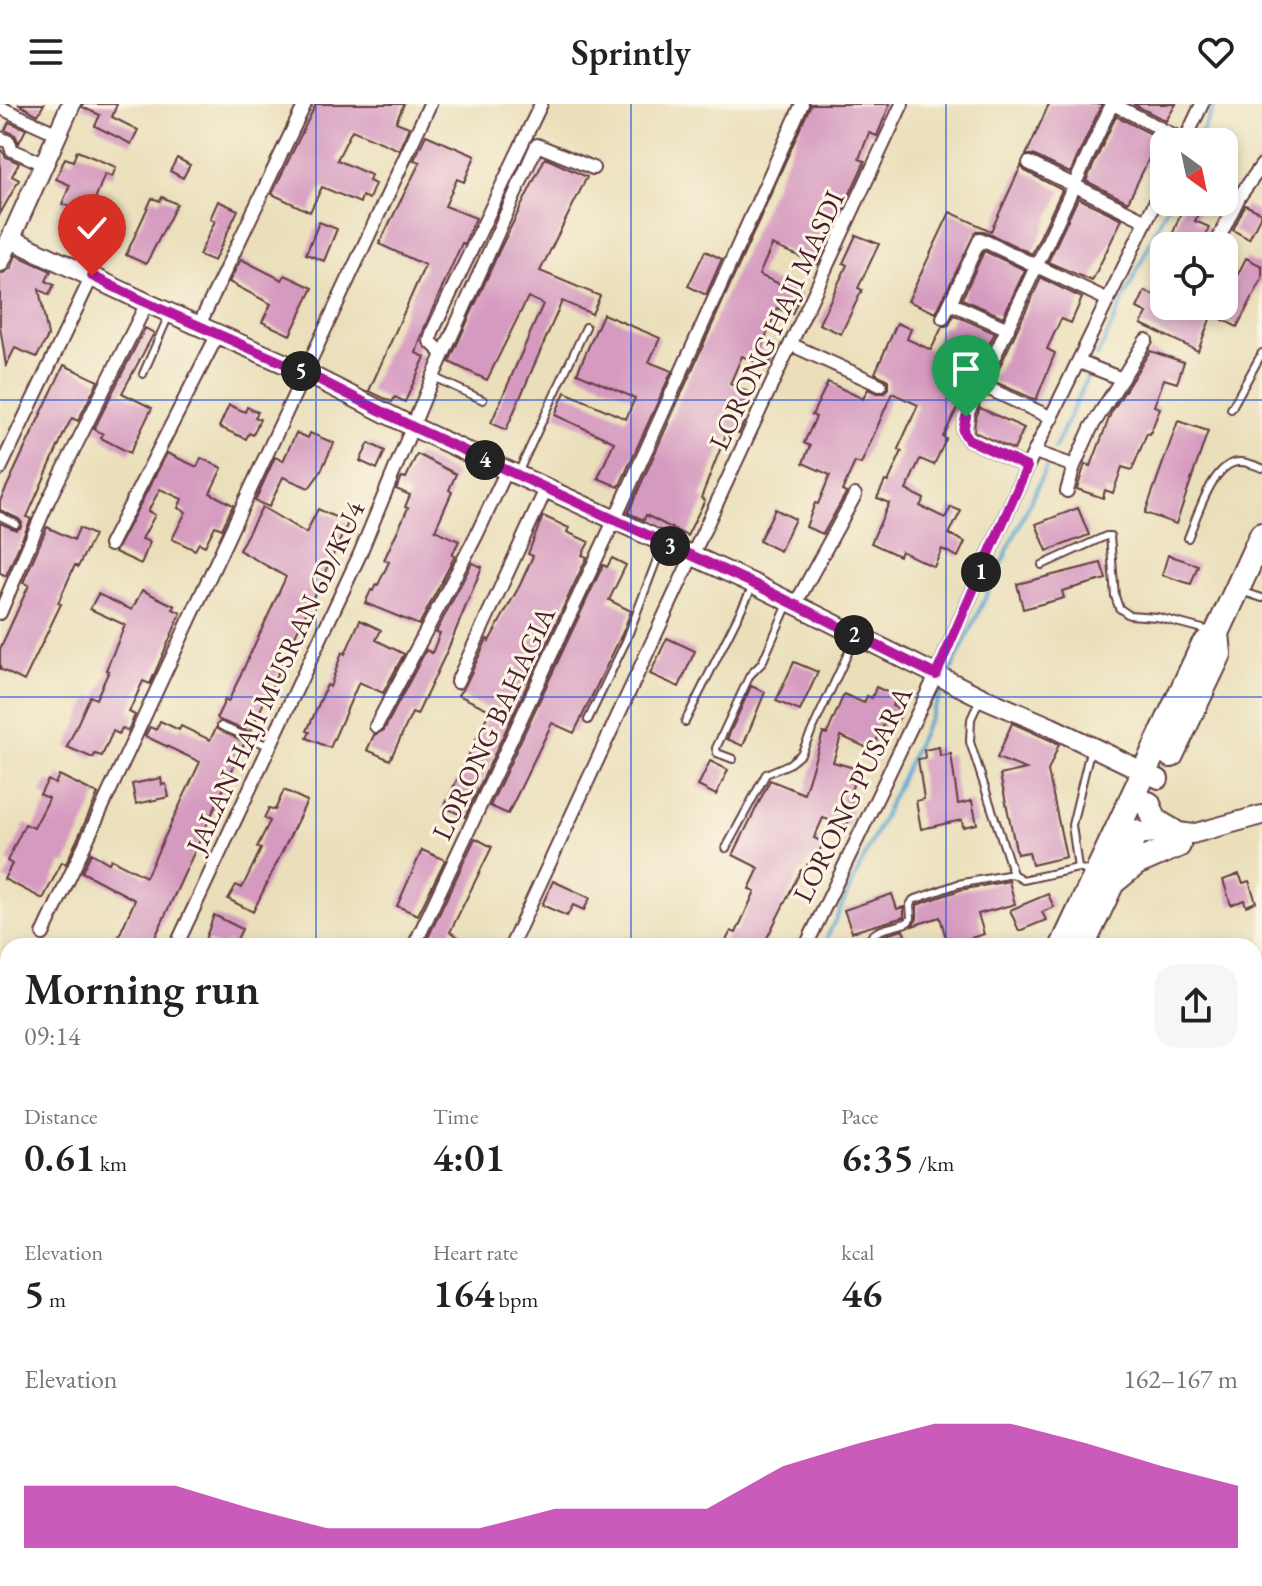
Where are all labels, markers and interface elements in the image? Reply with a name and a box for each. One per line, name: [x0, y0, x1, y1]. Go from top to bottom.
text: Sprintly: [571, 29, 691, 76]
icon: menu: [24, 30, 68, 74]
icon: heart: [1194, 30, 1238, 74]
north arrow: [1150, 128, 1238, 216]
map controls: [1150, 128, 1238, 320]
street label: LORONG HAJI MASDI: [700, 184, 852, 455]
pin: [58, 194, 126, 276]
icon: check: [70, 206, 114, 250]
button: locate: [1150, 232, 1238, 320]
pin: [932, 335, 1000, 417]
icon: arrive: [944, 347, 988, 391]
pin: 5: [281, 351, 321, 391]
text: 5: [295, 356, 307, 385]
pin: 4: [465, 440, 505, 480]
text: 4: [479, 445, 491, 474]
street label: JALAN HAJI MUSRAN 6D/KU4: [177, 495, 373, 861]
pin: 3: [650, 526, 690, 566]
text: 3: [664, 531, 676, 560]
pin: 1: [961, 552, 1001, 592]
text: 1: [975, 557, 987, 586]
street label: LORONG BAHAGIA: [423, 600, 563, 846]
pin: 2: [834, 615, 874, 655]
text: 2: [848, 620, 860, 649]
street label: LORONG PUSARA: [784, 679, 920, 908]
text: Morning run: [24, 960, 260, 1017]
button: share: [1154, 964, 1238, 1048]
text: 09:14: [24, 1019, 80, 1053]
text: Distance: [24, 1102, 97, 1131]
text: Time: [433, 1102, 478, 1131]
text: Pace: [841, 1102, 878, 1131]
text: 0.61: [24, 1131, 95, 1183]
text: 4:01: [433, 1131, 505, 1183]
text: 6:35: [841, 1131, 914, 1183]
text: km: [95, 1149, 127, 1178]
text: /km: [914, 1149, 954, 1178]
text: Elevation: [24, 1238, 103, 1267]
text: Heart rate: [433, 1238, 518, 1267]
text: kcal: [841, 1238, 874, 1267]
text: 5: [24, 1267, 45, 1319]
text: 164: [433, 1267, 494, 1319]
text: 46: [841, 1267, 882, 1319]
text: m: [45, 1285, 66, 1314]
text: bpm: [494, 1285, 538, 1314]
text: Elevation: [24, 1362, 118, 1396]
text: 162–167 m: [1123, 1362, 1238, 1396]

